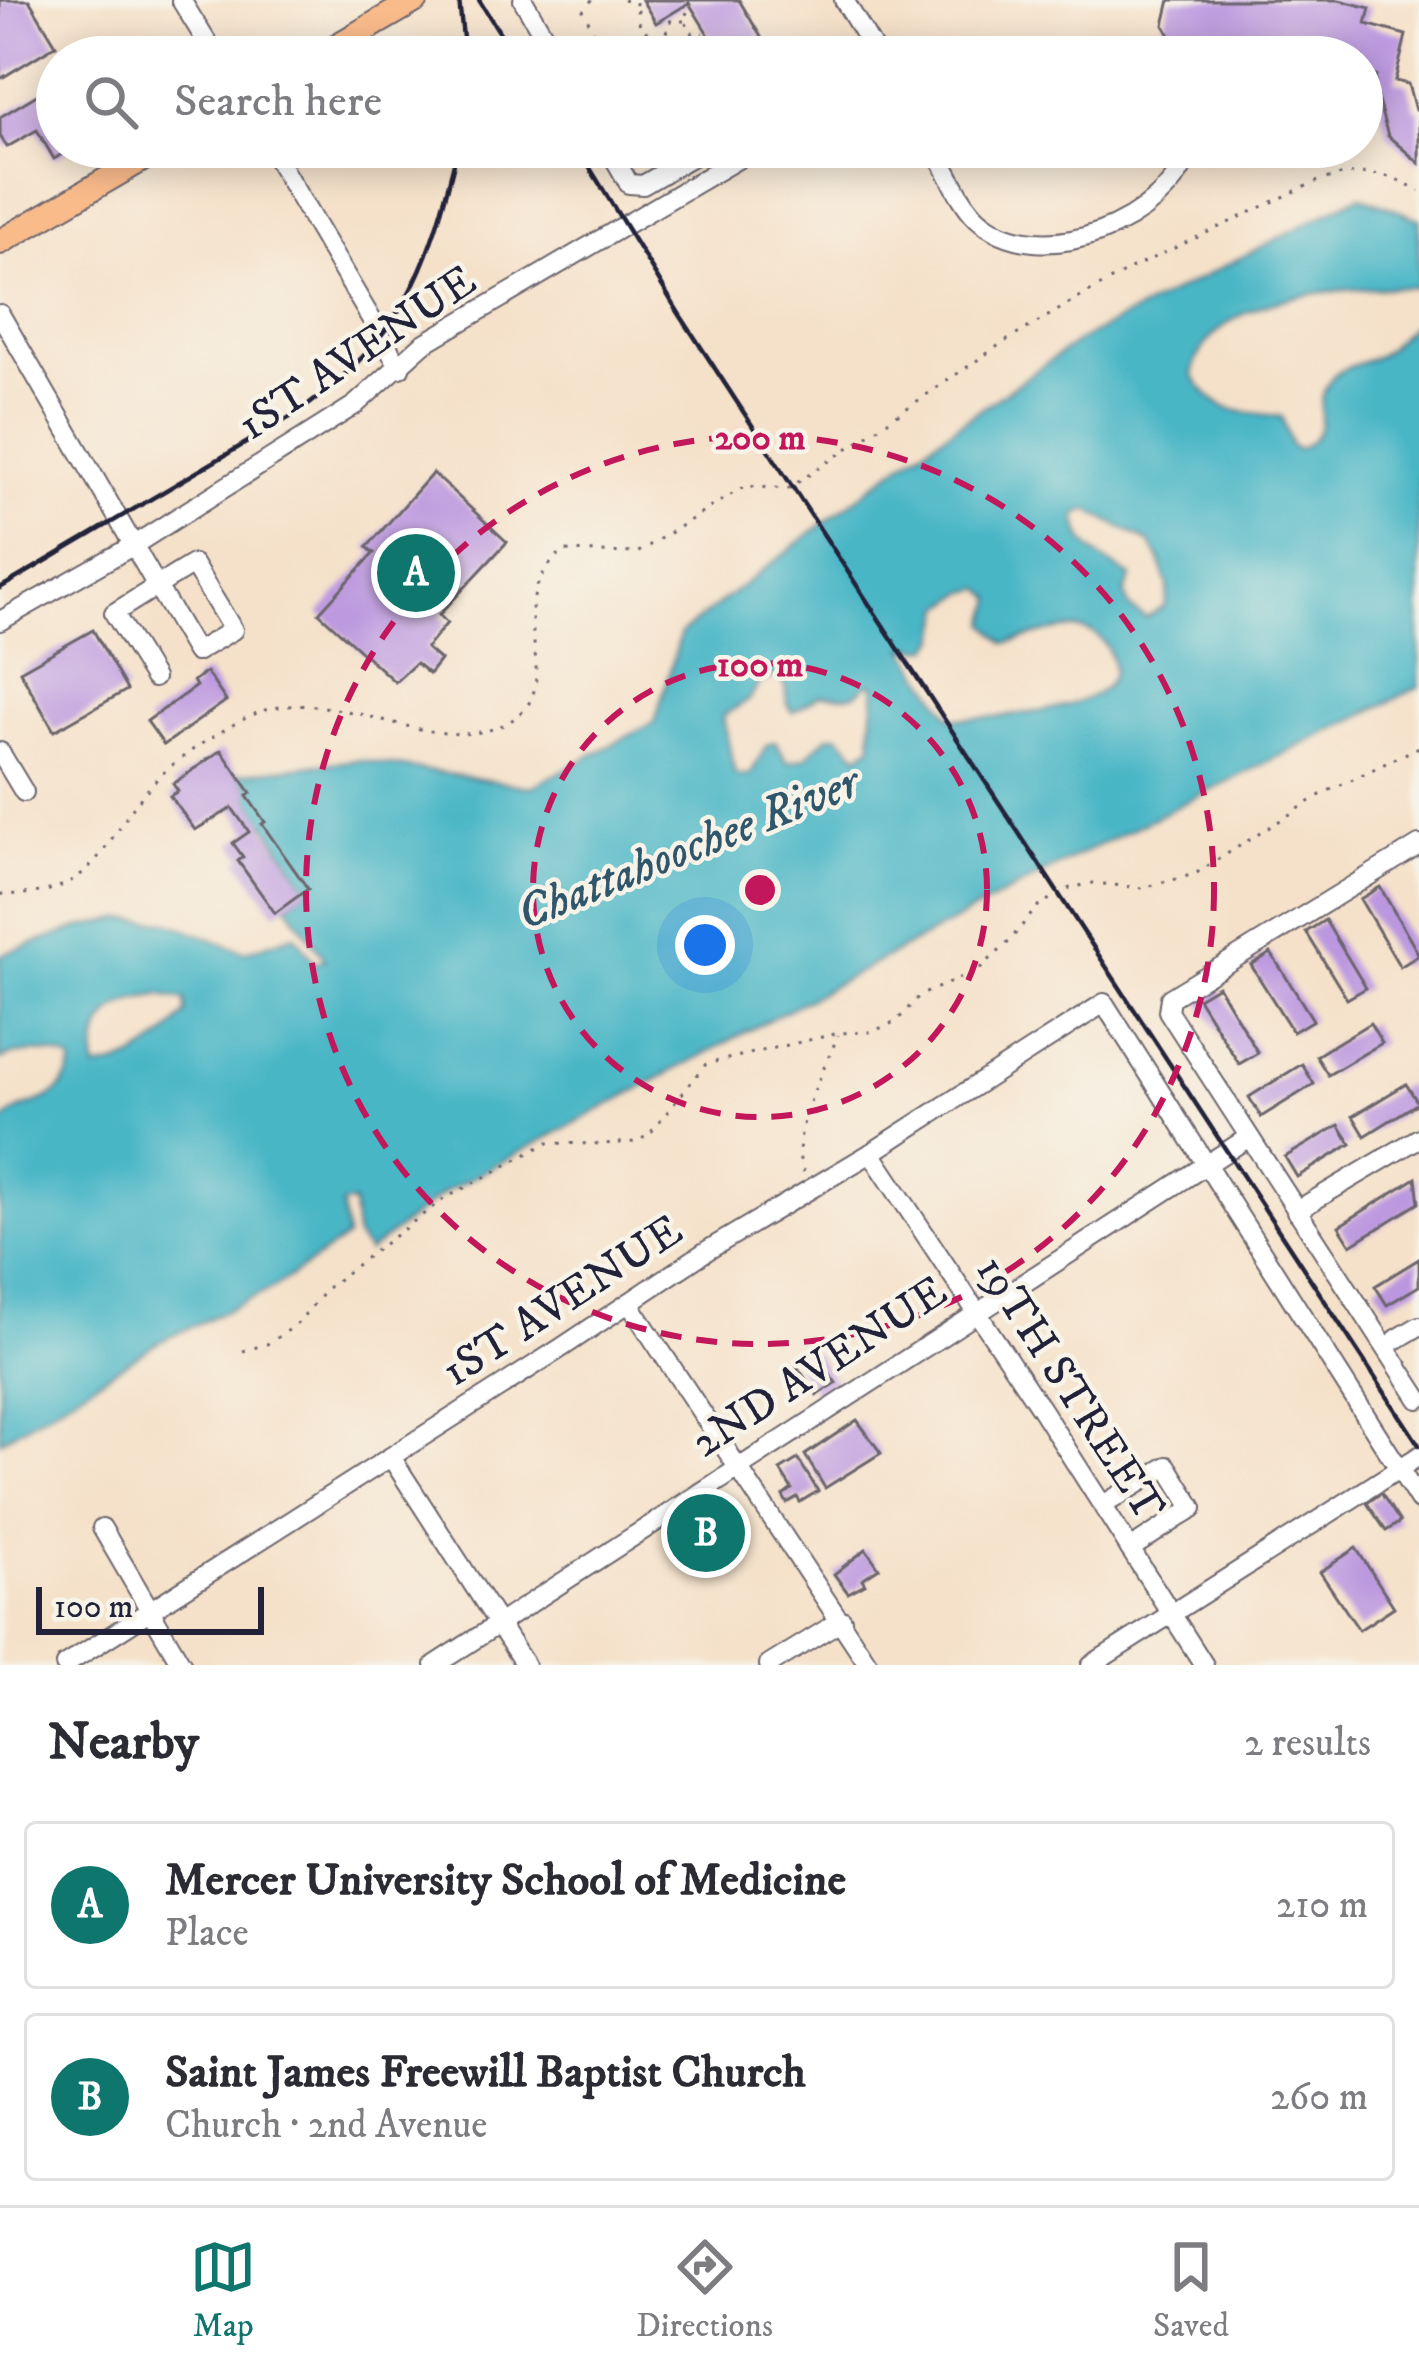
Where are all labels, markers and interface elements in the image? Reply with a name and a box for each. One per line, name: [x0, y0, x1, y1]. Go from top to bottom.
search box: [36, 36, 1383, 168]
icon: search: [78, 69, 144, 135]
text: Search here: [174, 74, 382, 130]
street label: 1ST AVENUE: [228, 253, 487, 454]
text: 200 m: [714, 416, 806, 461]
pin: A: [377, 528, 455, 618]
text: 100 m: [717, 643, 803, 688]
water label: Chattahoochee River: [508, 751, 872, 945]
centre of rings: [739, 869, 781, 911]
your location: [675, 915, 735, 975]
street label: 1ST AVENUE: [432, 1203, 693, 1400]
street label: 19TH STREET: [963, 1245, 1176, 1532]
street label: 2ND AVENUE: [681, 1264, 958, 1471]
pin: B: [667, 1488, 745, 1578]
scale bar: [36, 1581, 264, 1634]
text: 100 m: [54, 1587, 133, 1628]
text: Nearby: [48, 1711, 199, 1775]
text: 2 results: [1244, 1719, 1371, 1768]
text: Mercer University School of Medicine: [165, 1853, 846, 1909]
text: A: [78, 1881, 102, 1930]
text: 210 m: [1276, 1881, 1368, 1930]
text: Place: [165, 1909, 249, 1958]
text: Saint James Freewill Baptist Church: [165, 2045, 806, 2101]
text: B: [78, 2073, 102, 2122]
text: 260 m: [1270, 2073, 1368, 2122]
text: Church · 2nd Avenue: [165, 2101, 487, 2150]
tab: Map: [190, 2234, 256, 2347]
tab: Directions: [636, 2234, 773, 2347]
tab: Saved: [1153, 2234, 1229, 2347]

